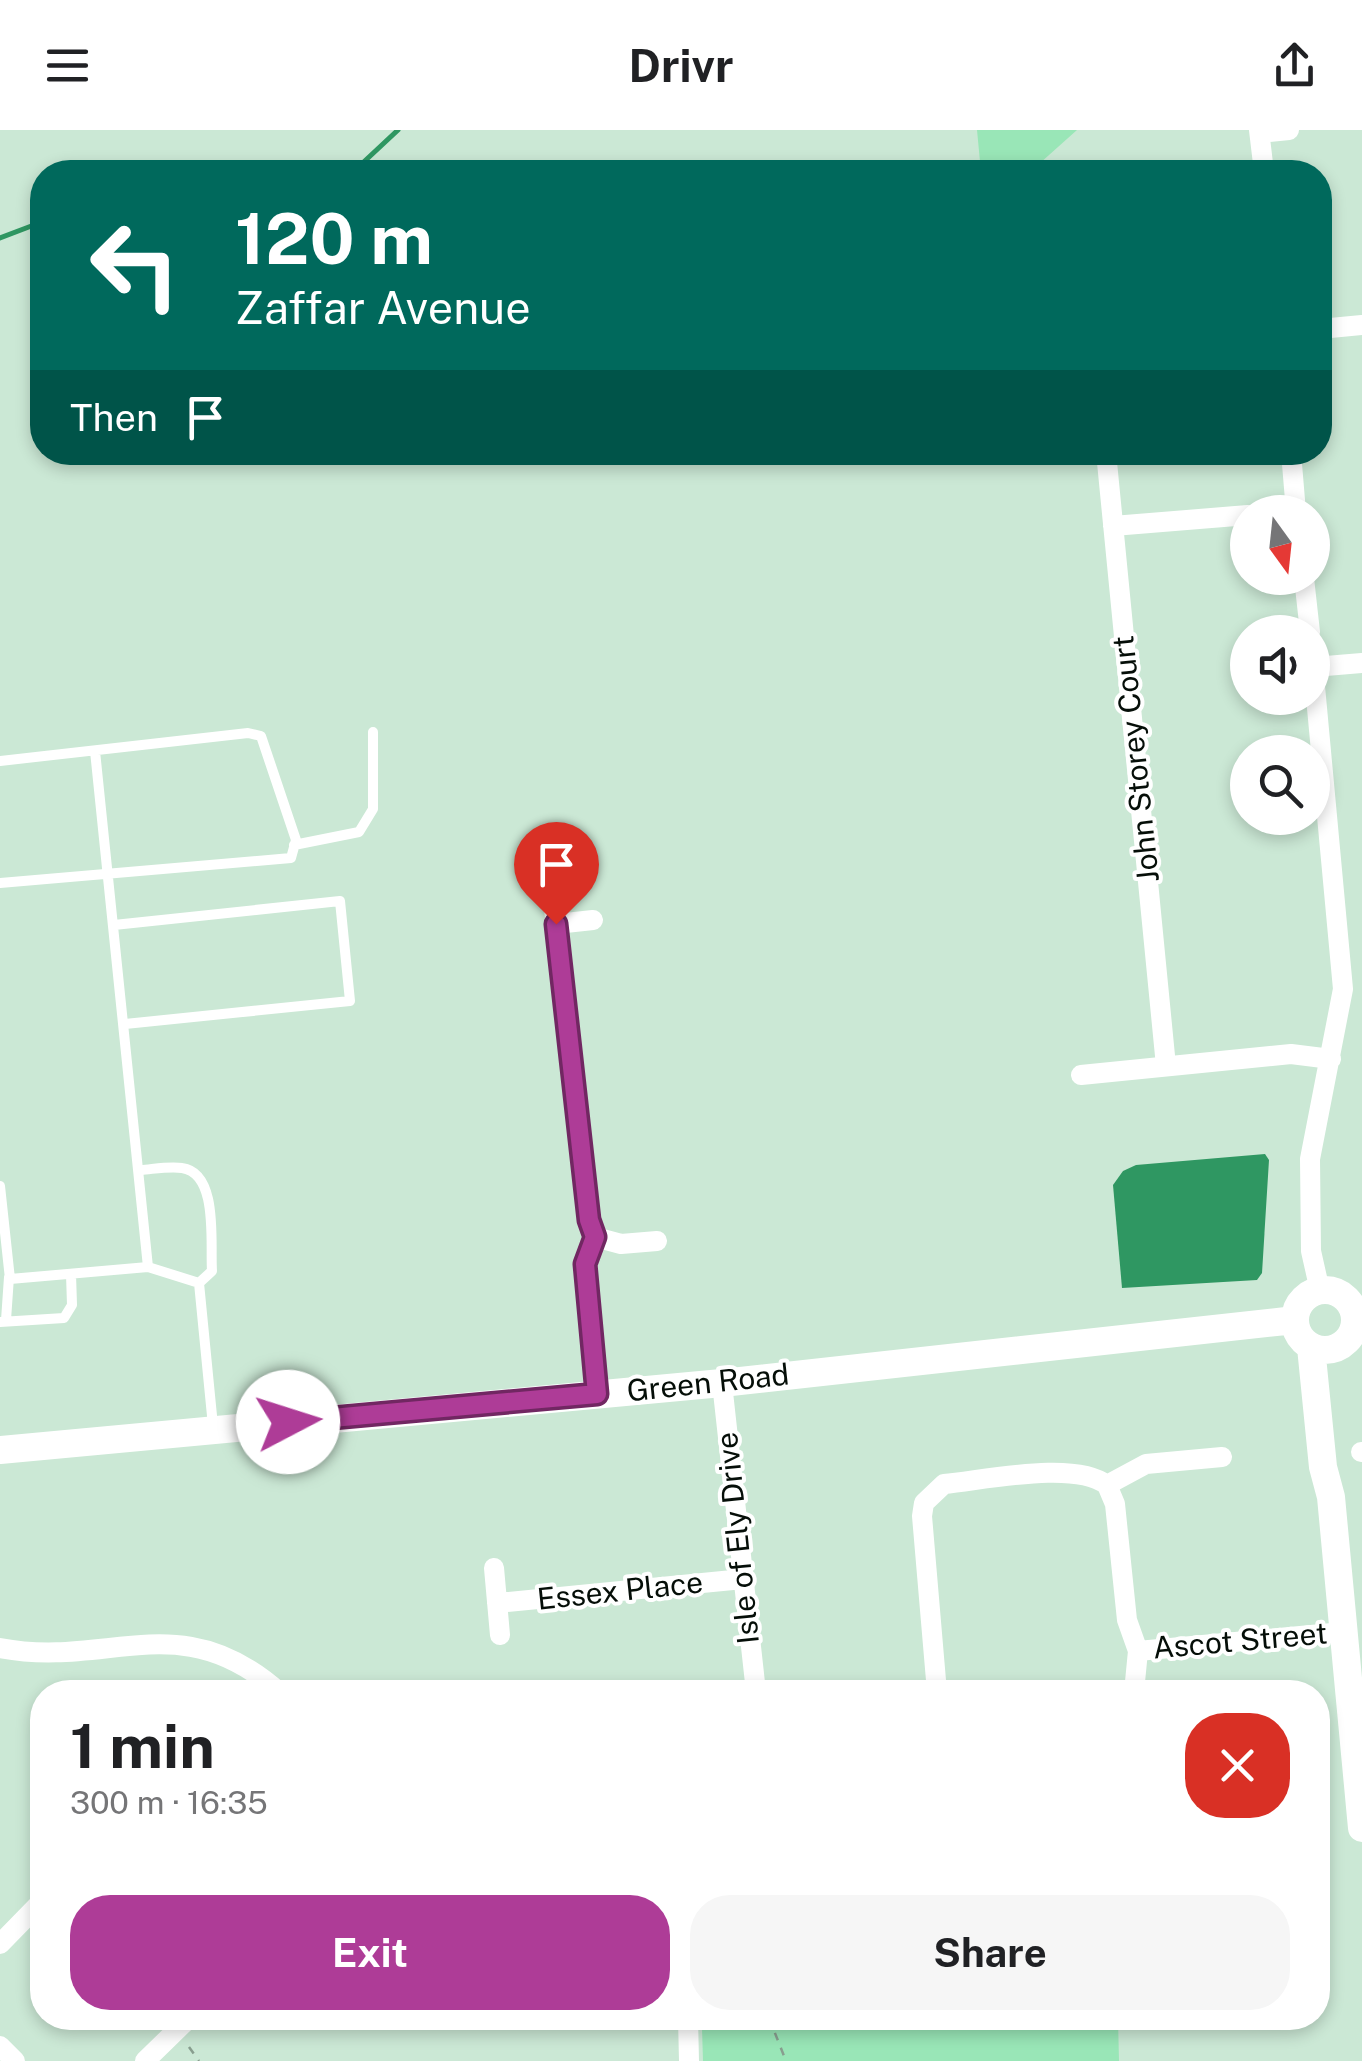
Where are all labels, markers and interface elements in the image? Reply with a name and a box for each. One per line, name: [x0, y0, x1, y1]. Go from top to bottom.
icon: menu: [40, 38, 95, 93]
icon: share: [1267, 38, 1322, 93]
text: Drivr: [629, 39, 733, 92]
text: 120 m: [235, 197, 433, 280]
icon: left: [70, 200, 200, 330]
text: Zaffar Avenue: [235, 281, 531, 334]
icon: arrive: [178, 390, 233, 445]
text: Then: [70, 395, 158, 440]
north arrow: [1230, 495, 1330, 595]
map controls: [1230, 495, 1330, 835]
button: sound: [1230, 615, 1330, 715]
street label: John Storey Court: [1104, 634, 1166, 884]
button: search: [1230, 735, 1330, 835]
pin: [514, 822, 599, 925]
icon: arrive: [529, 837, 584, 892]
street label: Green Road: [625, 1356, 791, 1408]
position arrow: [236, 1370, 340, 1474]
street label: Isle of Ely Drive: [708, 1430, 766, 1646]
street label: Essex Place: [535, 1563, 705, 1617]
street label: Ascot Street: [1151, 1614, 1329, 1666]
text: 1 min: [70, 1711, 215, 1782]
button: close: [1185, 1713, 1290, 1818]
text: 300 m · 16:35: [70, 1784, 268, 1821]
button: Exit: [70, 1895, 670, 2010]
button: Share: [690, 1895, 1290, 2010]

